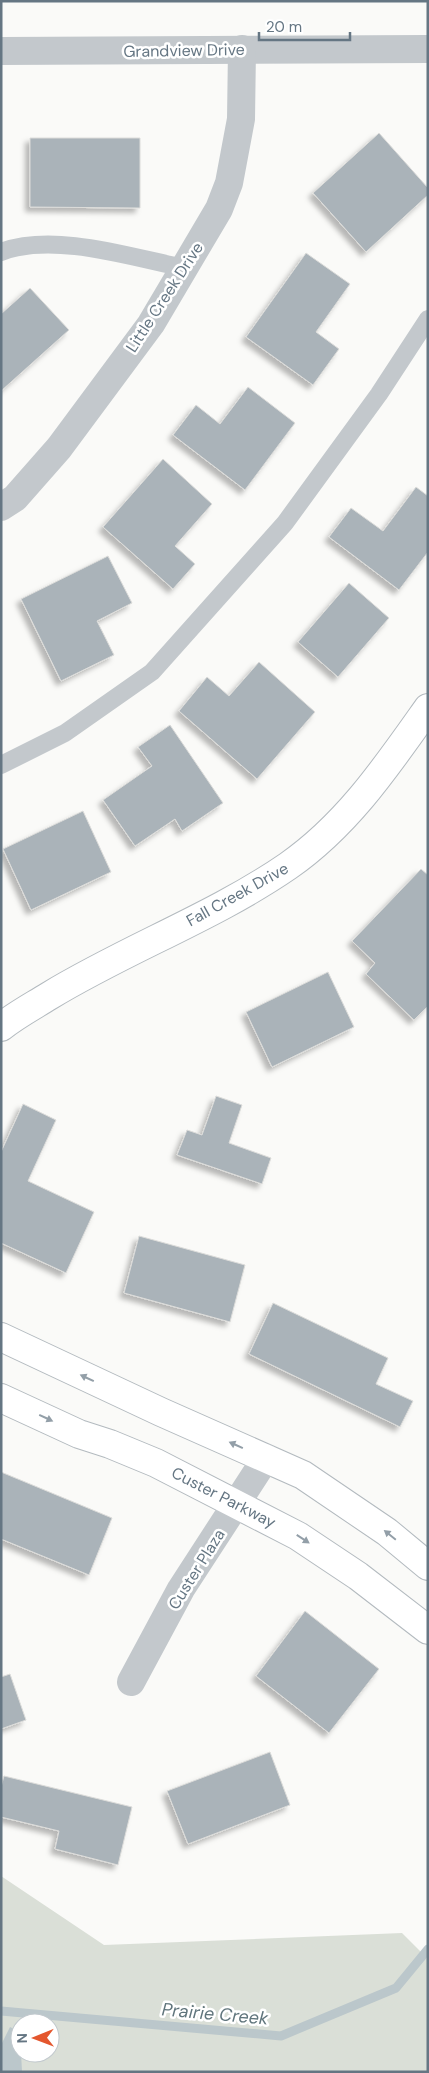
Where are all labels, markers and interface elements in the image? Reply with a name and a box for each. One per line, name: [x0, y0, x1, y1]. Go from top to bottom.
scale bar: [259, 10, 350, 42]
text: 20 m: [266, 17, 302, 37]
street label: Grandview Drive: [123, 39, 245, 62]
street label: Little Creek Drive: [121, 238, 208, 356]
street label: Fall Creek Drive: [182, 858, 292, 931]
one-way arrow: [80, 1374, 94, 1382]
one-way arrow: [38, 1414, 53, 1423]
one-way arrow: [229, 1440, 243, 1448]
street label: Custer Parkway: [168, 1462, 280, 1533]
street label: Custer Plaza: [163, 1525, 229, 1614]
one-way arrow: [384, 1530, 397, 1541]
one-way arrow: [296, 1534, 310, 1544]
water label: Prairie Creek: [161, 1997, 270, 2031]
north arrow: [10, 2013, 60, 2063]
text: N: [13, 2033, 31, 2043]

